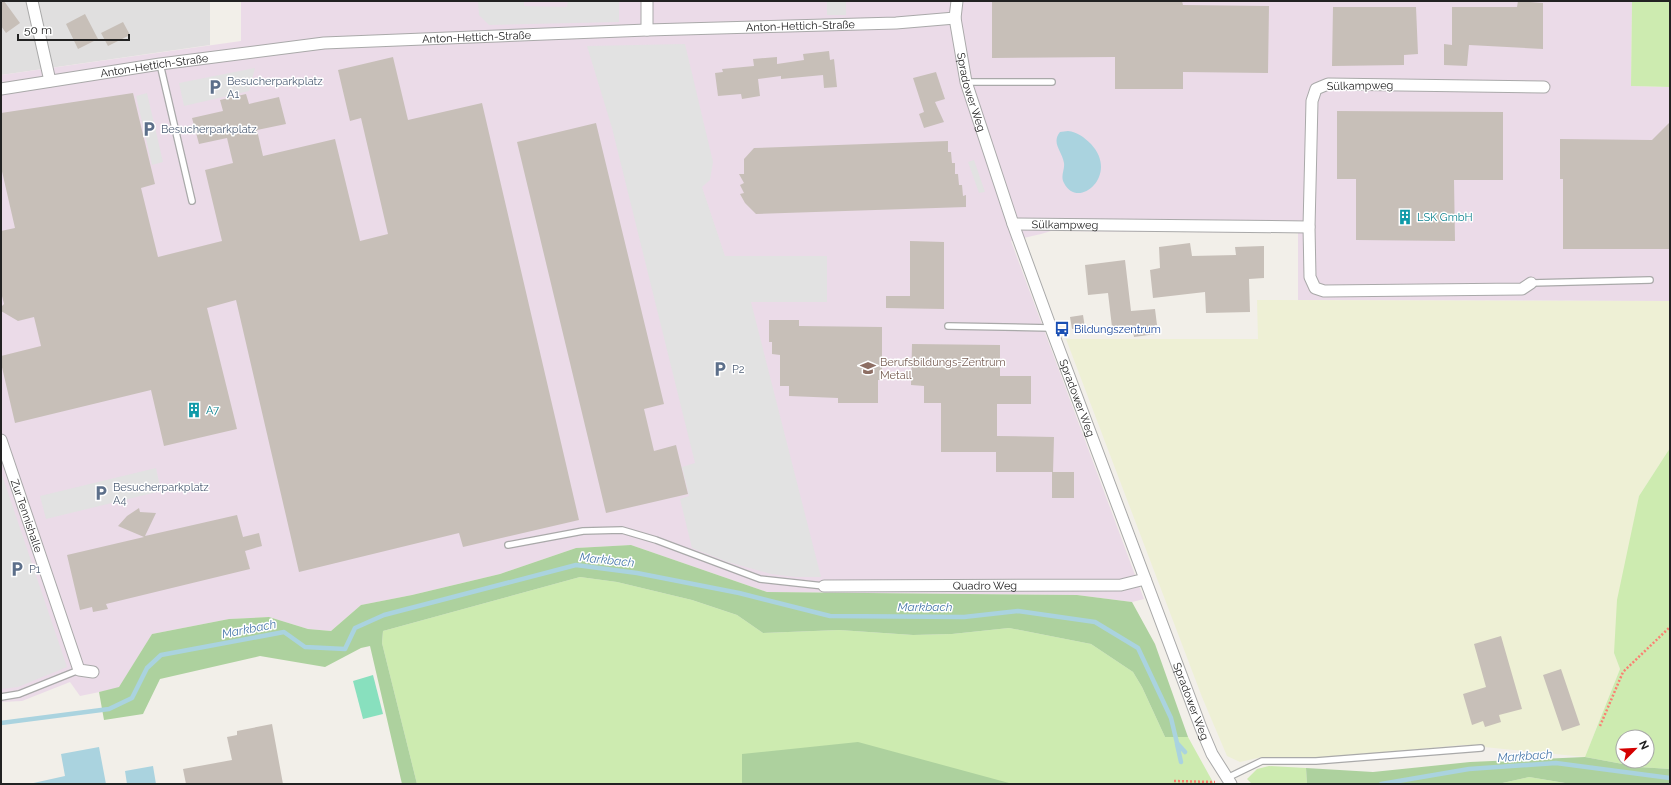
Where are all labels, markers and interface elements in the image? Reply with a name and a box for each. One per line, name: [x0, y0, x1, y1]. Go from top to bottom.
scale bar: [18, 16, 129, 42]
street label: Anton-Hettich-Straße: [746, 18, 856, 34]
text: 50 m: [24, 23, 52, 37]
street label: Anton-Hettich-Straße: [422, 28, 532, 46]
street label: Anton-Hettich-Straße: [99, 51, 210, 80]
street label: Spradower Weg: [955, 51, 988, 133]
place label: Besucherparkplatz A1: [227, 75, 323, 101]
parking icon: Besucherparkplatz A1: [206, 78, 224, 96]
street label: Sülkampweg: [1327, 79, 1393, 93]
parking icon: Besucherparkplatz: [140, 120, 158, 138]
place label: Besucherparkplatz: [161, 123, 257, 136]
building icon: LSK GmbH: [1396, 208, 1414, 226]
place label: LSK GmbH: [1417, 211, 1473, 224]
street label: Sülkampweg: [1032, 218, 1098, 231]
bus stop icon: Bildungszentrum: [1053, 320, 1071, 338]
place label: Bildungszentrum: [1074, 323, 1161, 336]
place label: Berufsbildungs-Zentrum Metall: [880, 356, 1006, 382]
street label: Spradower Weg: [1057, 357, 1098, 438]
school or university icon: Berufsbildungs-Zentrum Metall: [859, 359, 877, 377]
parking icon: P2: [711, 360, 729, 378]
place label: P2: [732, 363, 745, 376]
building icon: A7: [185, 401, 203, 419]
place label: A7: [206, 404, 219, 417]
street label: Zur Tennishalle: [8, 477, 45, 555]
place label: Besucherparkplatz A4: [113, 481, 209, 507]
parking icon: Besucherparkplatz A4: [92, 484, 110, 502]
water label: Markbach: [579, 550, 635, 570]
parking icon: P1: [8, 560, 26, 578]
place label: P1: [29, 563, 41, 576]
street label: Quadro Weg: [953, 579, 1017, 592]
water label: Markbach: [897, 600, 953, 614]
water label: Markbach: [221, 617, 278, 641]
street label: Spradower Weg: [1171, 661, 1212, 742]
north arrow: [1615, 729, 1655, 769]
text: N: [1636, 739, 1651, 752]
water label: Markbach: [1497, 747, 1553, 765]

